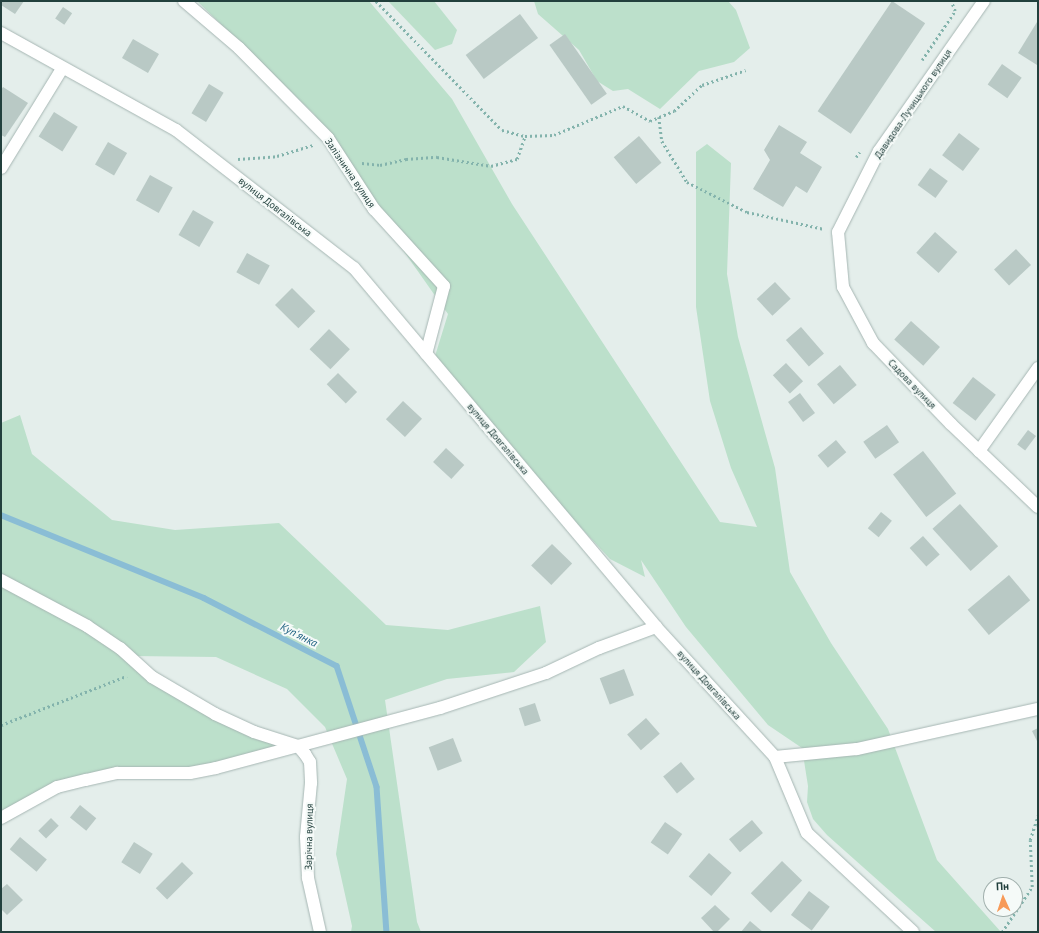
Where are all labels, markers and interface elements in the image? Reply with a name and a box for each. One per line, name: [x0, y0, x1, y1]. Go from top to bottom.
street label: Давидова-Лучицького вулиця: [872, 47, 954, 161]
street label: Залізнична вулиця: [322, 136, 378, 210]
street label: вулиця Довгалівська: [236, 175, 314, 239]
street label: Садова вулиця: [885, 357, 939, 411]
street label: вулиця Довгалівська: [464, 401, 532, 477]
water label: Куп'янка: [278, 620, 320, 650]
street label: вулиця Довгалівська: [674, 648, 744, 722]
street label: Зарічна вулиця: [302, 804, 316, 870]
north arrow: [983, 877, 1023, 917]
text: Пн: [996, 879, 1009, 893]

